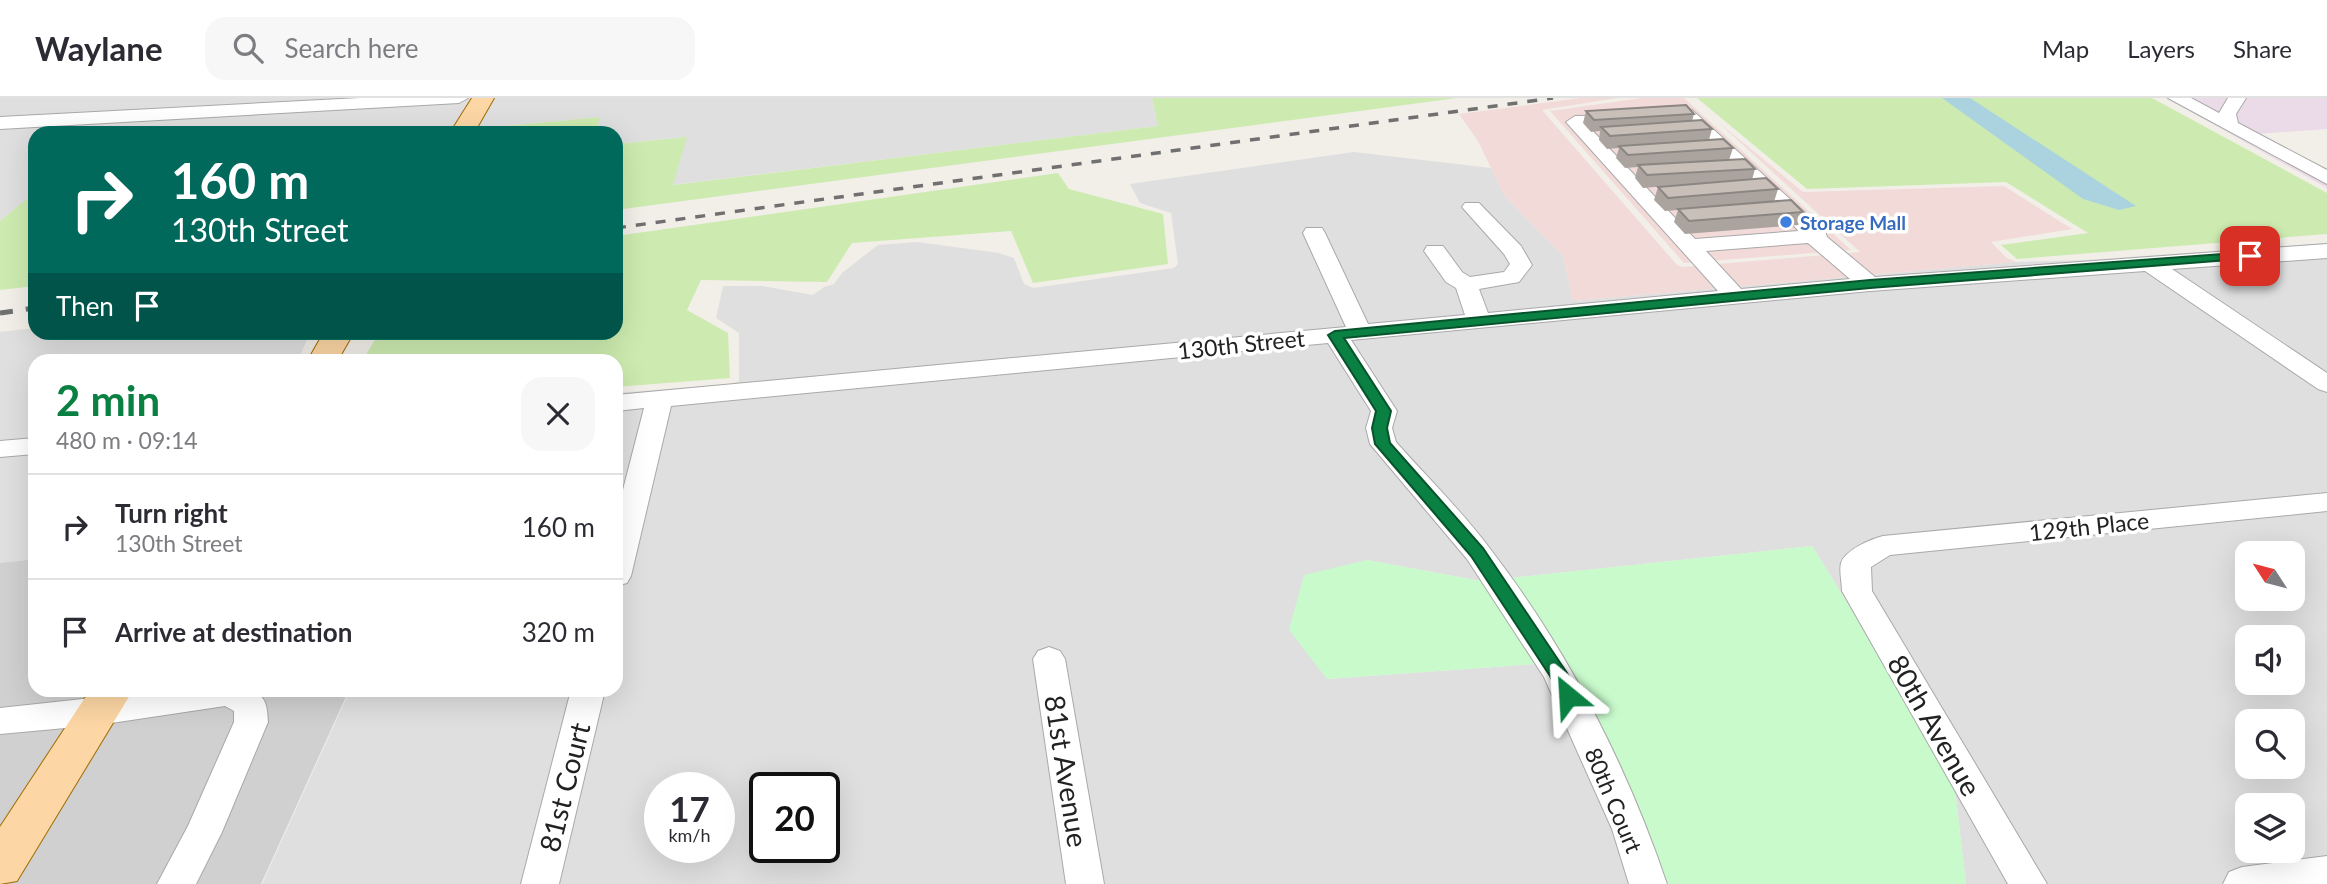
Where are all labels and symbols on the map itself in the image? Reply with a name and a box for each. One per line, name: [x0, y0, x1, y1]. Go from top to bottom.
place label: Storage Mall: [1800, 211, 1906, 234]
marker: Storage Mall: [1778, 214, 1794, 230]
pin: [2220, 226, 2280, 286]
street label: 130th Street: [1176, 323, 1307, 365]
street label: 129th Place: [2028, 506, 2150, 546]
north arrow: [2235, 541, 2305, 611]
street label: 80th Avenue: [1881, 648, 1989, 802]
position arrow: [1531, 659, 1605, 733]
street label: 81st Avenue: [1038, 692, 1096, 850]
street label: 81st Court: [532, 719, 596, 855]
street label: 80th Court: [1579, 743, 1649, 857]
speed limit sign: 20: [749, 772, 840, 863]

